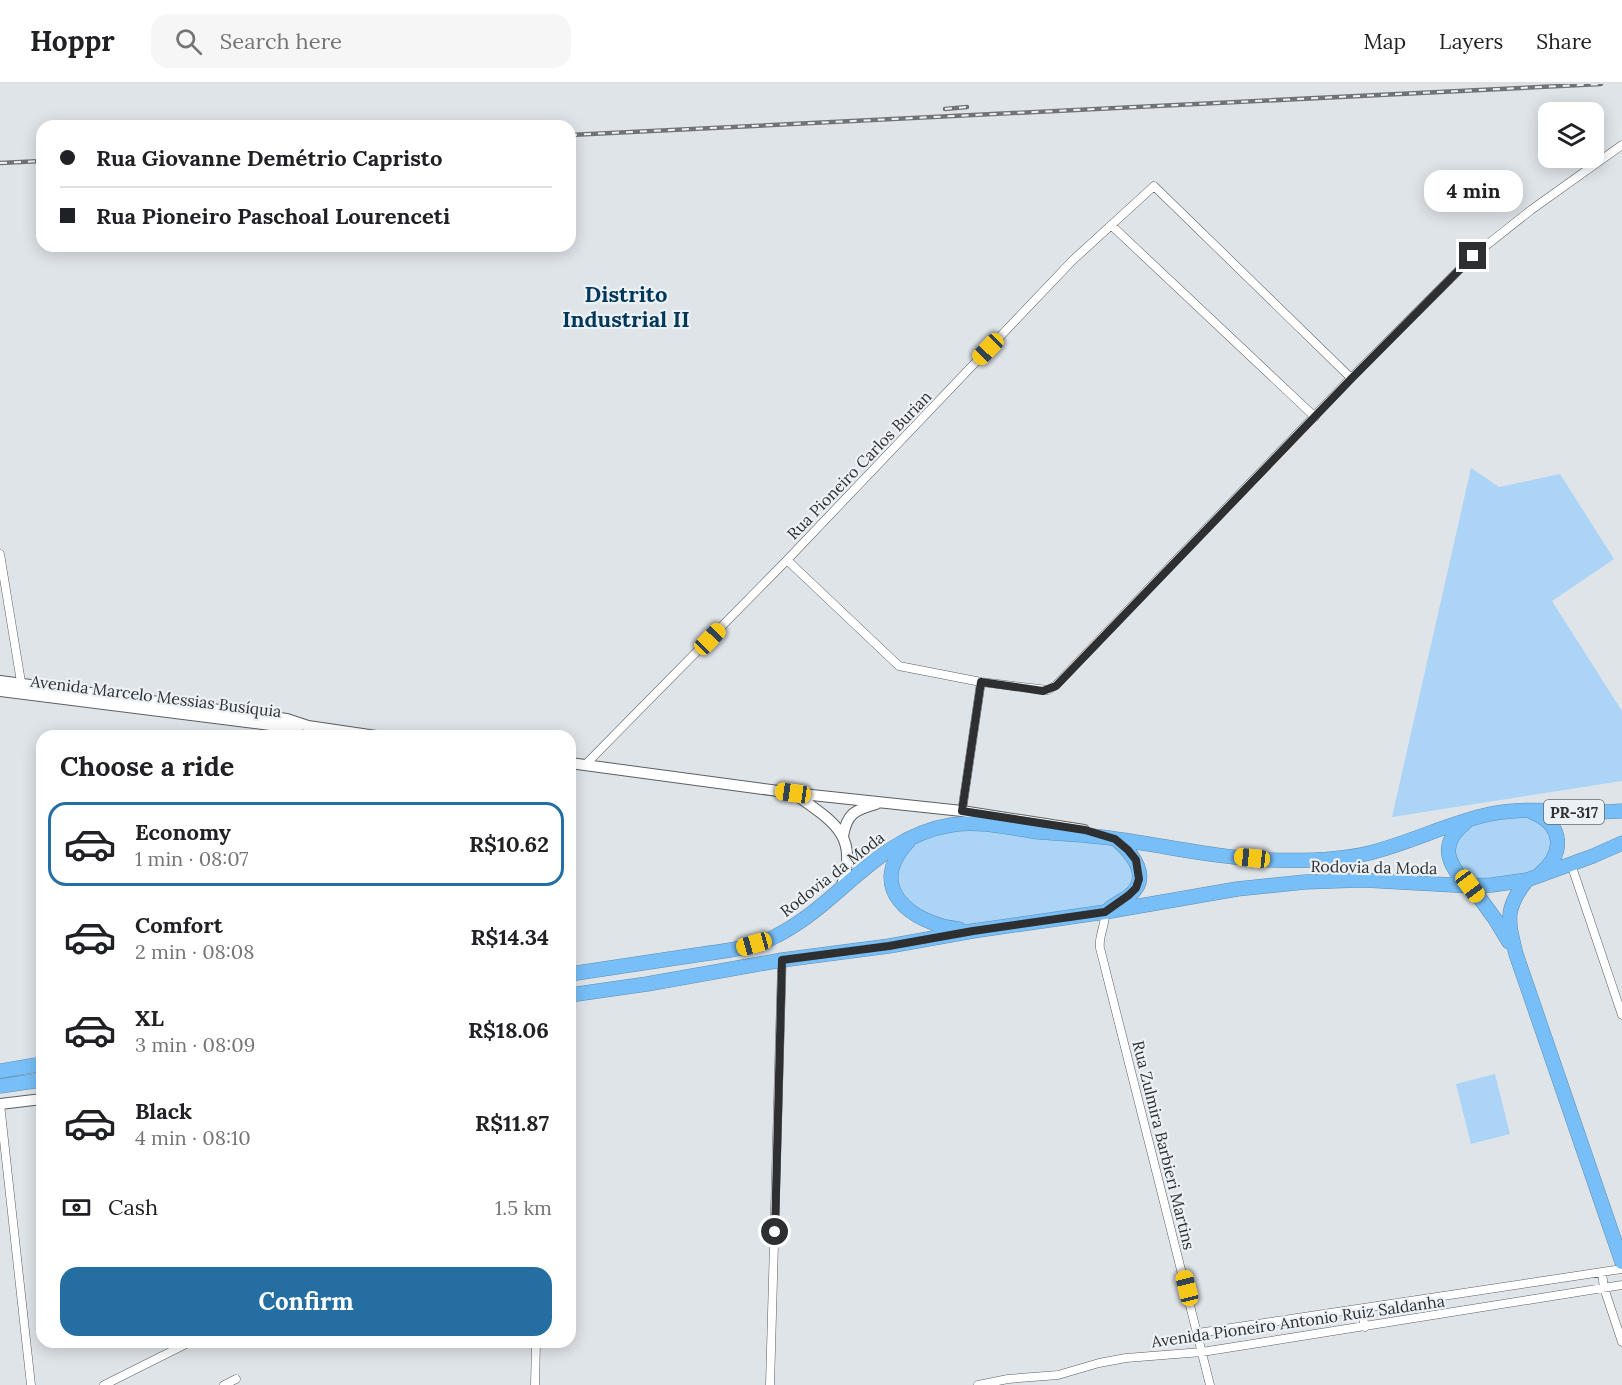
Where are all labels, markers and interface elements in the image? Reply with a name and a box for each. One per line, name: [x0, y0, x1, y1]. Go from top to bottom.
search box: [151, 14, 571, 68]
text: Hoppr: [30, 23, 115, 59]
icon: search: [172, 25, 205, 58]
text: Search here: [220, 27, 342, 55]
text: Map: [1363, 28, 1406, 55]
text: Layers: [1439, 28, 1503, 55]
text: Share: [1536, 28, 1592, 55]
map controls: [1538, 102, 1604, 168]
button: layers: [1538, 102, 1604, 168]
text: Rua Giovanne Demétrio Capristo: [96, 144, 442, 172]
callout: 4 min: [1424, 169, 1522, 211]
text: 4 min: [1447, 178, 1500, 203]
text: Rua Pioneiro Paschoal Lourenceti: [96, 202, 450, 230]
route end: [1459, 242, 1486, 269]
district label: Distrito Industrial II: [562, 280, 690, 333]
car: [969, 330, 1007, 368]
street label: Rua Pioneiro Carlos Burian: [783, 386, 936, 544]
car: [691, 620, 729, 658]
street label: Avenida Marcelo Messias Busíquia: [28, 671, 283, 721]
text: Choose a ride: [60, 749, 234, 783]
car: [774, 782, 812, 804]
road number: PR-317: [1544, 800, 1604, 824]
icon: car: [63, 817, 117, 871]
text: Economy: [135, 818, 231, 846]
street label: Rodovia da Moda: [776, 827, 888, 921]
text: R$10.62: [469, 830, 549, 858]
text: 1 min · 08:07: [135, 846, 249, 871]
car: [1233, 847, 1271, 869]
street label: Rodovia da Moda: [1310, 856, 1438, 878]
car: [1452, 866, 1488, 906]
icon: car: [63, 910, 117, 964]
text: Comfort: [135, 911, 223, 939]
text: R$14.34: [471, 923, 549, 951]
car: [734, 930, 774, 958]
text: 2 min · 08:08: [135, 939, 254, 964]
icon: car: [63, 1003, 117, 1057]
text: XL: [135, 1004, 164, 1032]
text: R$18.06: [468, 1016, 549, 1044]
text: 3 min · 08:09: [135, 1032, 255, 1057]
street label: Rua Zulmira Barbieri Martins: [1128, 1038, 1200, 1252]
icon: car: [63, 1096, 117, 1150]
text: Black: [135, 1097, 192, 1125]
text: R$11.87: [475, 1109, 549, 1137]
text: 4 min · 08:10: [135, 1125, 251, 1150]
icon: cash: [60, 1191, 93, 1224]
text: Cash: [108, 1193, 158, 1221]
text: 1.5 km: [495, 1195, 552, 1220]
route start: [761, 1218, 788, 1245]
button: Confirm: [60, 1267, 552, 1336]
car: [1174, 1268, 1200, 1308]
street label: Avenida Pioneiro Antonio Ruiz Saldanha: [1149, 1291, 1446, 1352]

